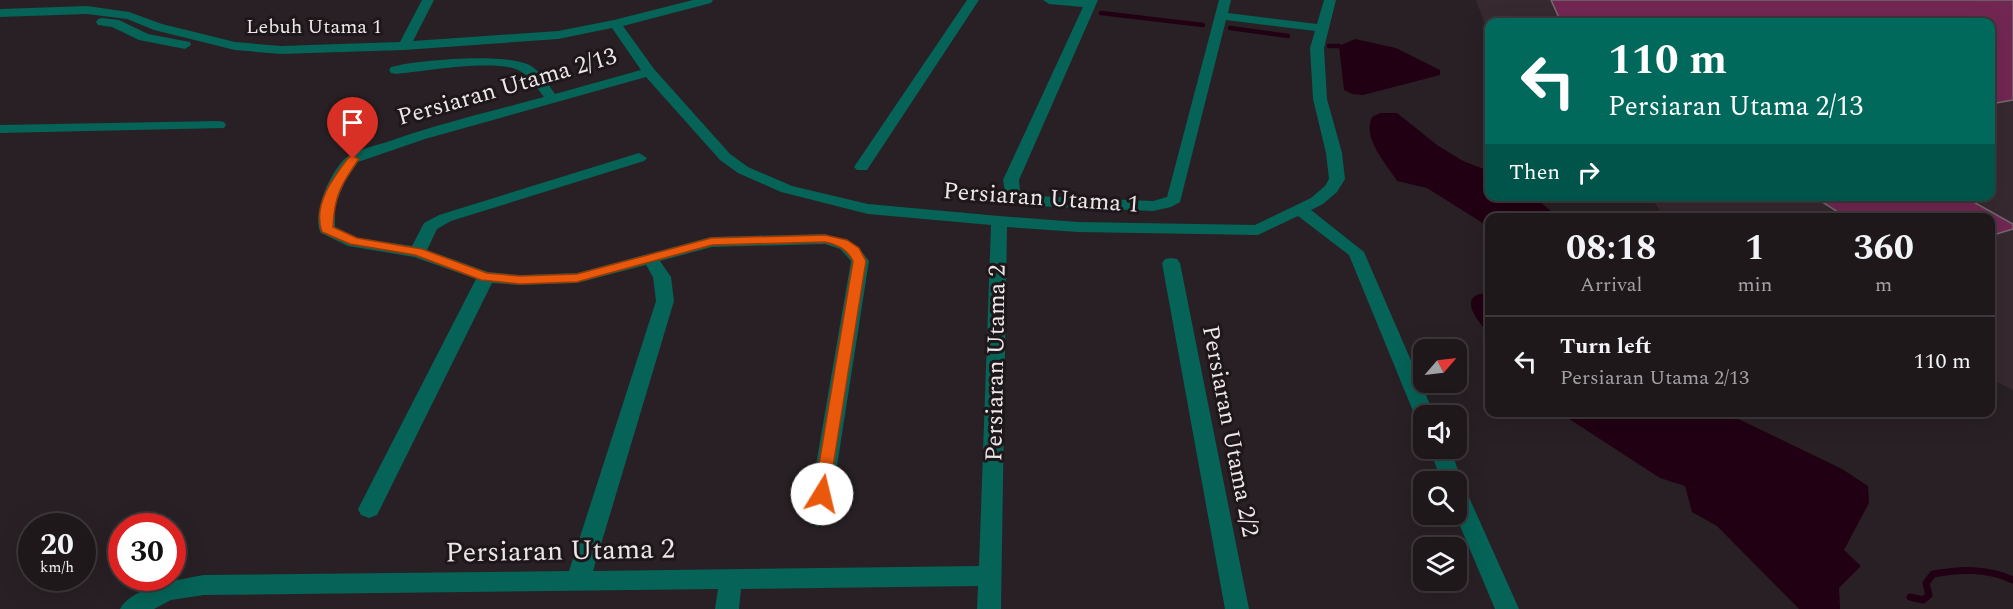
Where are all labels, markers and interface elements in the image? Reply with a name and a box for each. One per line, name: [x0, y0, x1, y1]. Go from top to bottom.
street label: Lebuh Utama 1: [246, 12, 382, 42]
text: 110 m: [1608, 29, 1727, 92]
street label: Persiaran Utama 2/13: [393, 38, 621, 136]
icon: left: [1509, 42, 1587, 120]
text: Persiaran Utama 2/13: [1608, 86, 1863, 128]
pin: [327, 97, 378, 159]
icon: arrive: [336, 106, 369, 139]
text: Then: [1509, 156, 1560, 189]
icon: right: [1572, 156, 1605, 189]
street label: Persiaran Utama 1: [942, 173, 1140, 223]
text: 08:18: [1566, 221, 1656, 276]
text: 1: [1745, 221, 1765, 276]
text: 360: [1853, 221, 1914, 276]
street label: Persiaran Utama 2: [976, 264, 1016, 462]
text: Arrival: [1580, 270, 1642, 300]
text: min: [1737, 270, 1772, 300]
text: m: [1875, 270, 1892, 300]
street label: Persiaran Utama 2/2: [1192, 322, 1268, 540]
text: Turn left: [1560, 330, 1652, 363]
north arrow: [1413, 339, 1467, 393]
map controls: [1413, 339, 1467, 591]
icon: left: [1509, 345, 1542, 378]
text: 110 m: [1914, 345, 1971, 378]
text: Persiaran Utama 2/13: [1560, 363, 1749, 393]
button: sound: [1413, 405, 1467, 459]
position arrow: [790, 462, 854, 526]
button: search: [1413, 471, 1467, 525]
speed limit sign: 30: [108, 513, 186, 591]
text: 20: [40, 522, 74, 568]
street label: Persiaran Utama 2: [445, 528, 675, 574]
button: layers: [1413, 537, 1467, 591]
text: km/h: [40, 556, 74, 579]

